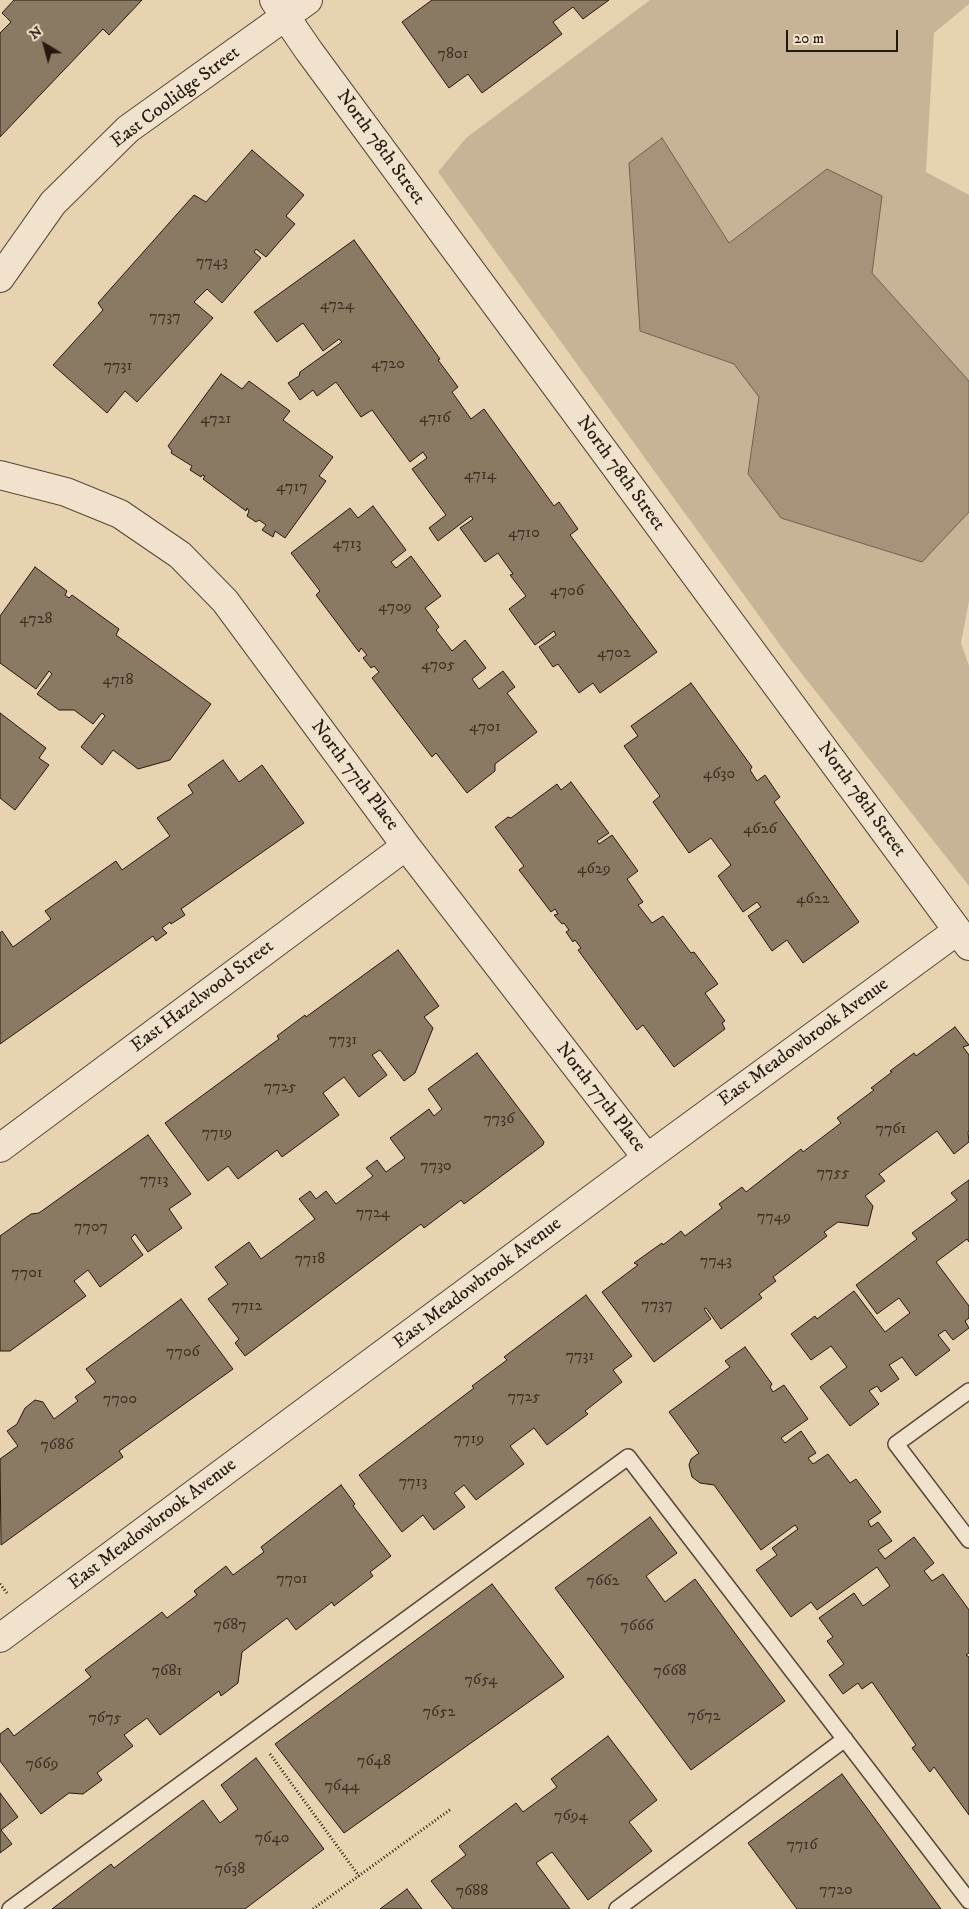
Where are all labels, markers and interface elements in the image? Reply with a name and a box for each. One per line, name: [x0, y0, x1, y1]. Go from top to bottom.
north arrow: [20, 20, 70, 70]
scale bar: [789, 20, 902, 52]
text: N: [26, 22, 46, 44]
text: 20 m: [794, 29, 824, 48]
street label: East Coolidge Street: [107, 42, 245, 154]
house number: 7801: [438, 45, 468, 65]
street label: North 78th Street: [331, 86, 429, 210]
house number: 7743: [196, 253, 228, 273]
house number: 4724: [320, 296, 354, 316]
house number: 7737: [149, 308, 181, 328]
house number: 4720: [371, 355, 405, 375]
house number: 7731: [104, 357, 132, 377]
house number: 4716: [419, 409, 451, 429]
house number: 4721: [201, 410, 231, 430]
street label: North 78th Street: [571, 412, 669, 536]
house number: 4714: [464, 466, 496, 486]
house number: 4717: [276, 478, 308, 498]
house number: 4710: [508, 524, 540, 544]
house number: 4713: [333, 535, 361, 555]
house number: 4706: [550, 582, 584, 602]
house number: 4709: [378, 598, 412, 618]
house number: 4728: [20, 610, 52, 630]
house number: 4702: [597, 644, 631, 664]
house number: 4705: [421, 656, 455, 676]
house number: 4718: [102, 671, 134, 691]
street label: North 77th Place: [305, 716, 403, 836]
house number: 4701: [469, 718, 501, 738]
street label: North 78th Street: [812, 738, 910, 862]
house number: 4630: [703, 765, 735, 785]
house number: 4626: [743, 820, 777, 840]
house number: 4629: [577, 860, 611, 880]
house number: 4622: [796, 890, 830, 910]
street label: East Hazelwood Street: [127, 936, 279, 1058]
street label: East Meadowbrook Avenue: [715, 974, 893, 1112]
house number: 7731: [329, 1031, 357, 1051]
street label: North 77th Place: [550, 1039, 650, 1157]
house number: 7725: [264, 1078, 296, 1098]
house number: 7736: [483, 1110, 515, 1130]
house number: 7761: [876, 1120, 906, 1140]
house number: 7719: [202, 1124, 232, 1144]
house number: 7730: [420, 1157, 452, 1177]
house number: 7755: [817, 1164, 849, 1184]
house number: 7713: [140, 1171, 168, 1191]
house number: 7724: [356, 1204, 390, 1224]
house number: 7749: [757, 1208, 791, 1228]
street label: East Meadowbrook Avenue: [389, 1213, 567, 1355]
house number: 7707: [74, 1218, 108, 1238]
house number: 7718: [295, 1250, 325, 1270]
house number: 7743: [700, 1252, 732, 1272]
house number: 7701: [11, 1264, 43, 1284]
house number: 7737: [641, 1296, 673, 1316]
house number: 7712: [232, 1297, 262, 1317]
house number: 7706: [166, 1343, 200, 1363]
house number: 7731: [566, 1347, 594, 1367]
house number: 7725: [508, 1388, 540, 1408]
house number: 7700: [103, 1390, 137, 1410]
house number: 7719: [454, 1430, 484, 1450]
house number: 7686: [40, 1436, 74, 1456]
street label: East Meadowbrook Avenue: [64, 1454, 242, 1596]
house number: 7713: [399, 1473, 427, 1493]
house number: 7701: [276, 1570, 308, 1590]
house number: 7662: [587, 1572, 619, 1592]
house number: 7687: [213, 1616, 247, 1636]
house number: 7666: [620, 1617, 654, 1637]
house number: 7681: [152, 1662, 182, 1682]
house number: 7668: [653, 1662, 687, 1682]
house number: 7654: [464, 1671, 498, 1691]
house number: 7652: [423, 1703, 455, 1723]
house number: 7672: [688, 1707, 720, 1727]
house number: 7675: [88, 1709, 122, 1729]
house number: 7648: [357, 1752, 391, 1772]
house number: 7669: [25, 1755, 59, 1775]
house number: 7644: [324, 1777, 360, 1797]
house number: 7694: [554, 1807, 588, 1827]
house number: 7640: [255, 1829, 289, 1849]
house number: 7716: [786, 1836, 818, 1856]
house number: 7638: [215, 1860, 245, 1880]
house number: 7720: [819, 1881, 853, 1901]
house number: 7688: [456, 1882, 488, 1902]

